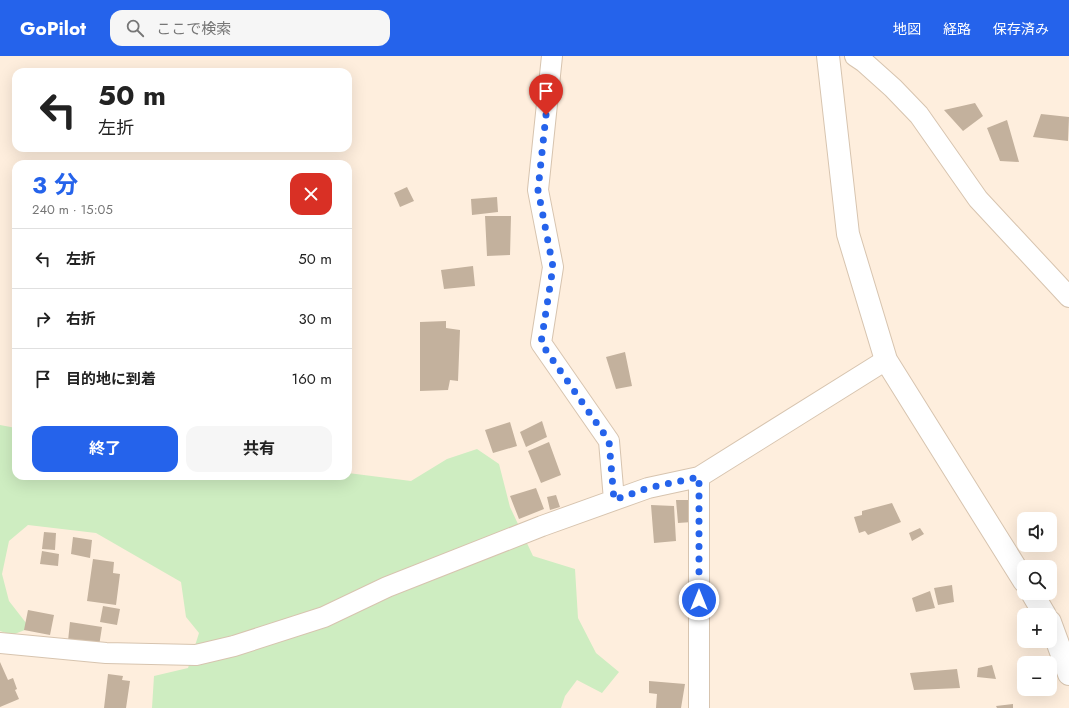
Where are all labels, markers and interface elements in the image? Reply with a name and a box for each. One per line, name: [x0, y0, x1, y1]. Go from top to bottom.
search box: [110, 10, 390, 46]
text: GoPilot: [20, 15, 86, 42]
icon: search: [124, 17, 146, 39]
text: ここで検索: [156, 18, 231, 40]
text: 地図: [893, 19, 921, 39]
text: 経路: [943, 19, 971, 39]
text: 保存済み: [993, 19, 1049, 39]
pin: [529, 74, 563, 115]
text: 50 m: [98, 75, 166, 116]
icon: arrive: [535, 80, 557, 102]
icon: left: [32, 84, 84, 136]
text: 左折: [98, 115, 134, 141]
text: 3 分: [32, 167, 78, 202]
button: close: [290, 173, 332, 215]
text: 240 m · 15:05: [32, 200, 113, 219]
icon: left: [32, 248, 54, 270]
text: 左折: [66, 248, 96, 270]
text: 50 m: [298, 248, 332, 270]
icon: right: [32, 308, 54, 330]
text: 右折: [66, 308, 96, 330]
text: 30 m: [299, 308, 332, 330]
icon: arrive: [32, 368, 54, 390]
text: 目的地に到着: [66, 368, 156, 390]
text: 160 m: [291, 368, 332, 390]
button: 終了: [32, 426, 178, 472]
button: 共有: [186, 426, 332, 472]
map controls: [1017, 512, 1057, 696]
button: sound: [1017, 512, 1057, 552]
button: search: [1017, 560, 1057, 600]
position arrow: [678, 579, 720, 621]
button: +: [1017, 608, 1057, 648]
button: −: [1017, 656, 1057, 696]

